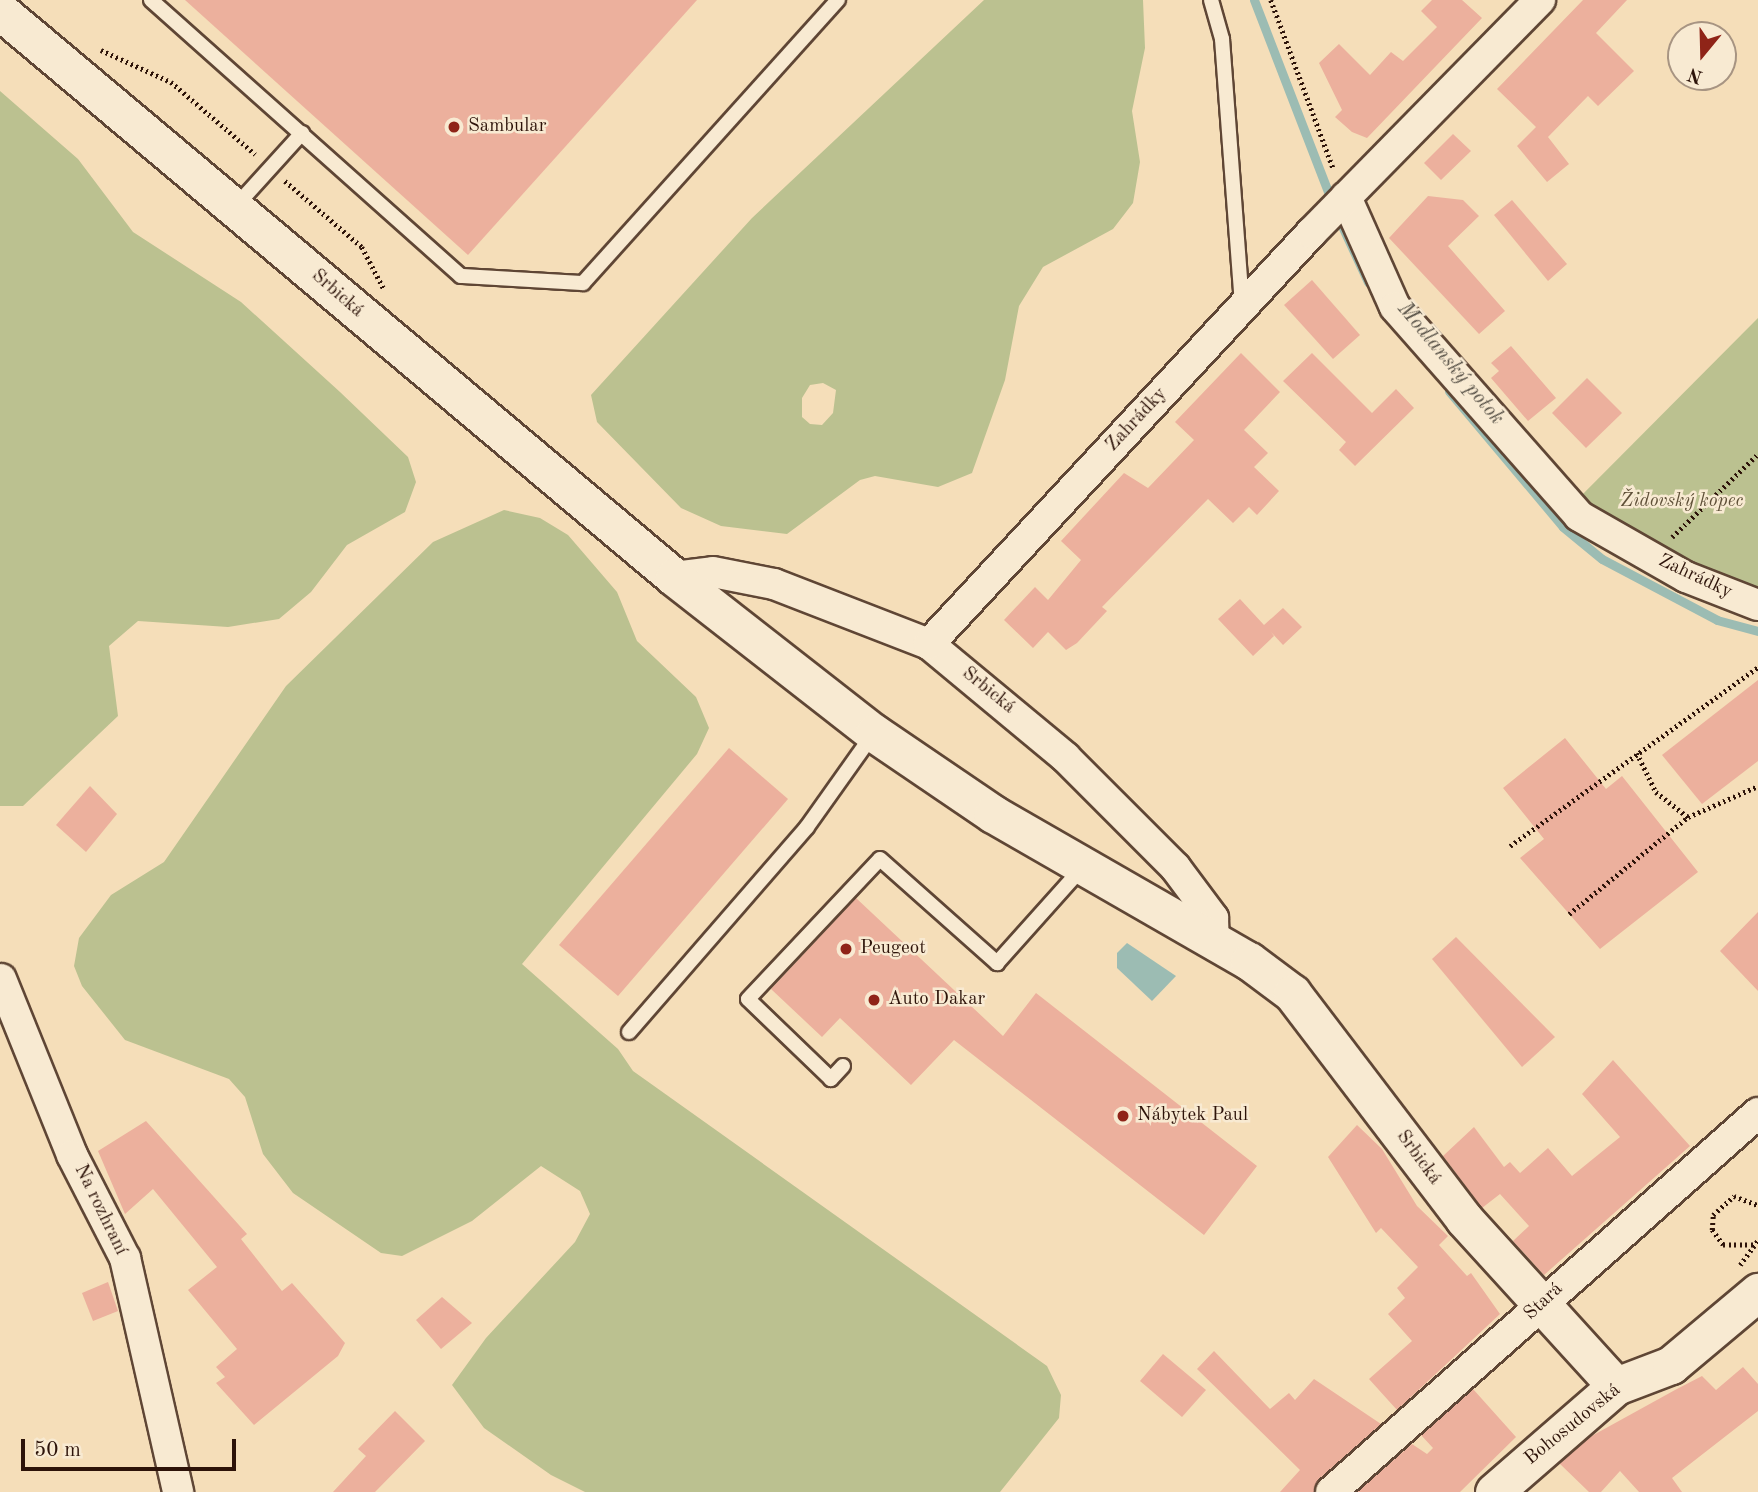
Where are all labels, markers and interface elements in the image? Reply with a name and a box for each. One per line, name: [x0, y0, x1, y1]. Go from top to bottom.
north arrow: [1667, 21, 1737, 91]
text: N: [1686, 63, 1706, 86]
place label: Sambular: [468, 116, 546, 138]
marker: Sambular: [446, 119, 462, 135]
street label: Srbická: [306, 265, 368, 323]
water label: Modlanský potok: [1391, 298, 1509, 430]
street label: Zahrádky: [1102, 383, 1172, 457]
park label: Židovský kopec: [1620, 491, 1744, 513]
street label: Zahrádky: [1654, 550, 1736, 604]
street label: Srbická: [957, 663, 1019, 719]
place label: Peugeot: [860, 938, 926, 960]
marker: Peugeot: [838, 941, 854, 957]
place label: Auto Dakar: [888, 989, 985, 1011]
marker: Auto Dakar: [866, 992, 882, 1008]
place label: Nábytek Paul: [1137, 1105, 1248, 1127]
marker: Nábytek Paul: [1115, 1108, 1131, 1124]
street label: Srbická: [1391, 1126, 1445, 1190]
street label: Na rozhraní: [68, 1161, 132, 1259]
street label: Stará: [1520, 1278, 1568, 1326]
street label: Bohosudovská: [1520, 1379, 1626, 1471]
scale bar: [24, 1426, 240, 1470]
text: 50 m: [34, 1440, 81, 1461]

